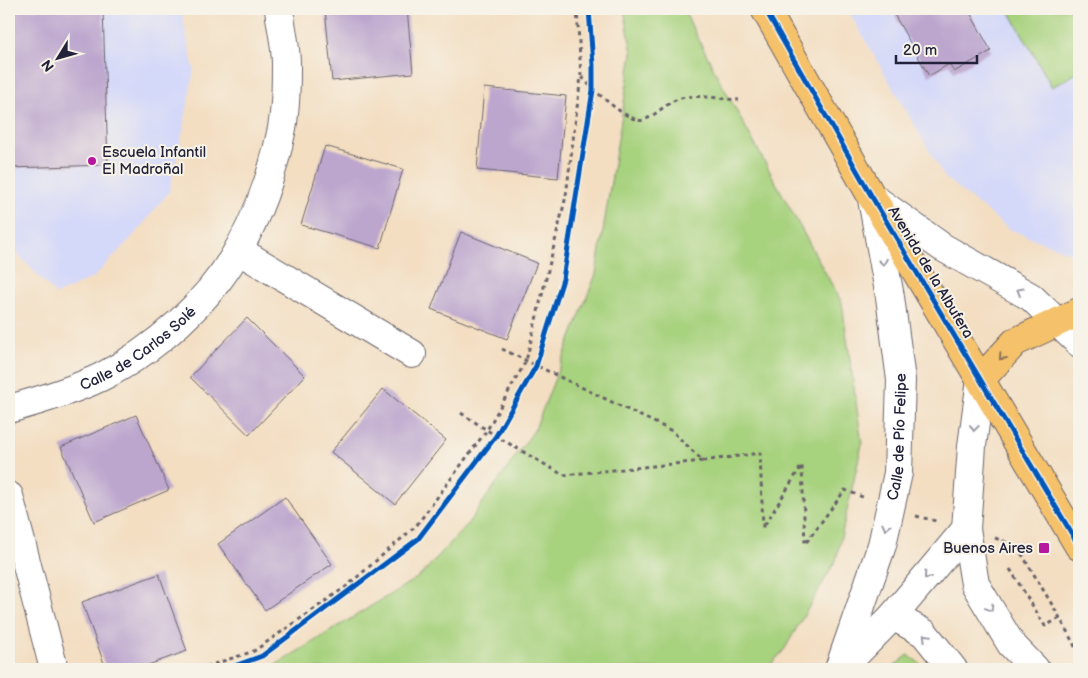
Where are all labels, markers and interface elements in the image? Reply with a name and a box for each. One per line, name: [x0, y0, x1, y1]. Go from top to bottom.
north arrow: [32, 32, 82, 82]
scale bar: [896, 32, 977, 64]
text: 20 m: [903, 41, 937, 60]
text: N: [38, 56, 58, 75]
place label: Escuela Infantil El Madroñal: [102, 143, 206, 179]
marker: Escuela Infantil El Madroñal: [86, 155, 98, 167]
street label: Avenida de la Albufera: [884, 203, 978, 342]
one-way arrow: [878, 258, 888, 267]
one-way arrow: [1016, 288, 1025, 298]
street label: Calle de Carlos Solé: [77, 302, 201, 395]
one-way arrow: [998, 351, 1007, 360]
street label: Calle de Pío Felipe: [883, 372, 911, 502]
one-way arrow: [970, 423, 980, 432]
one-way arrow: [881, 523, 892, 531]
place label: Buenos Aires: [943, 539, 1034, 558]
marker: Buenos Aires: [1037, 541, 1051, 555]
one-way arrow: [923, 570, 932, 579]
one-way arrow: [983, 602, 993, 611]
one-way arrow: [923, 634, 932, 643]

